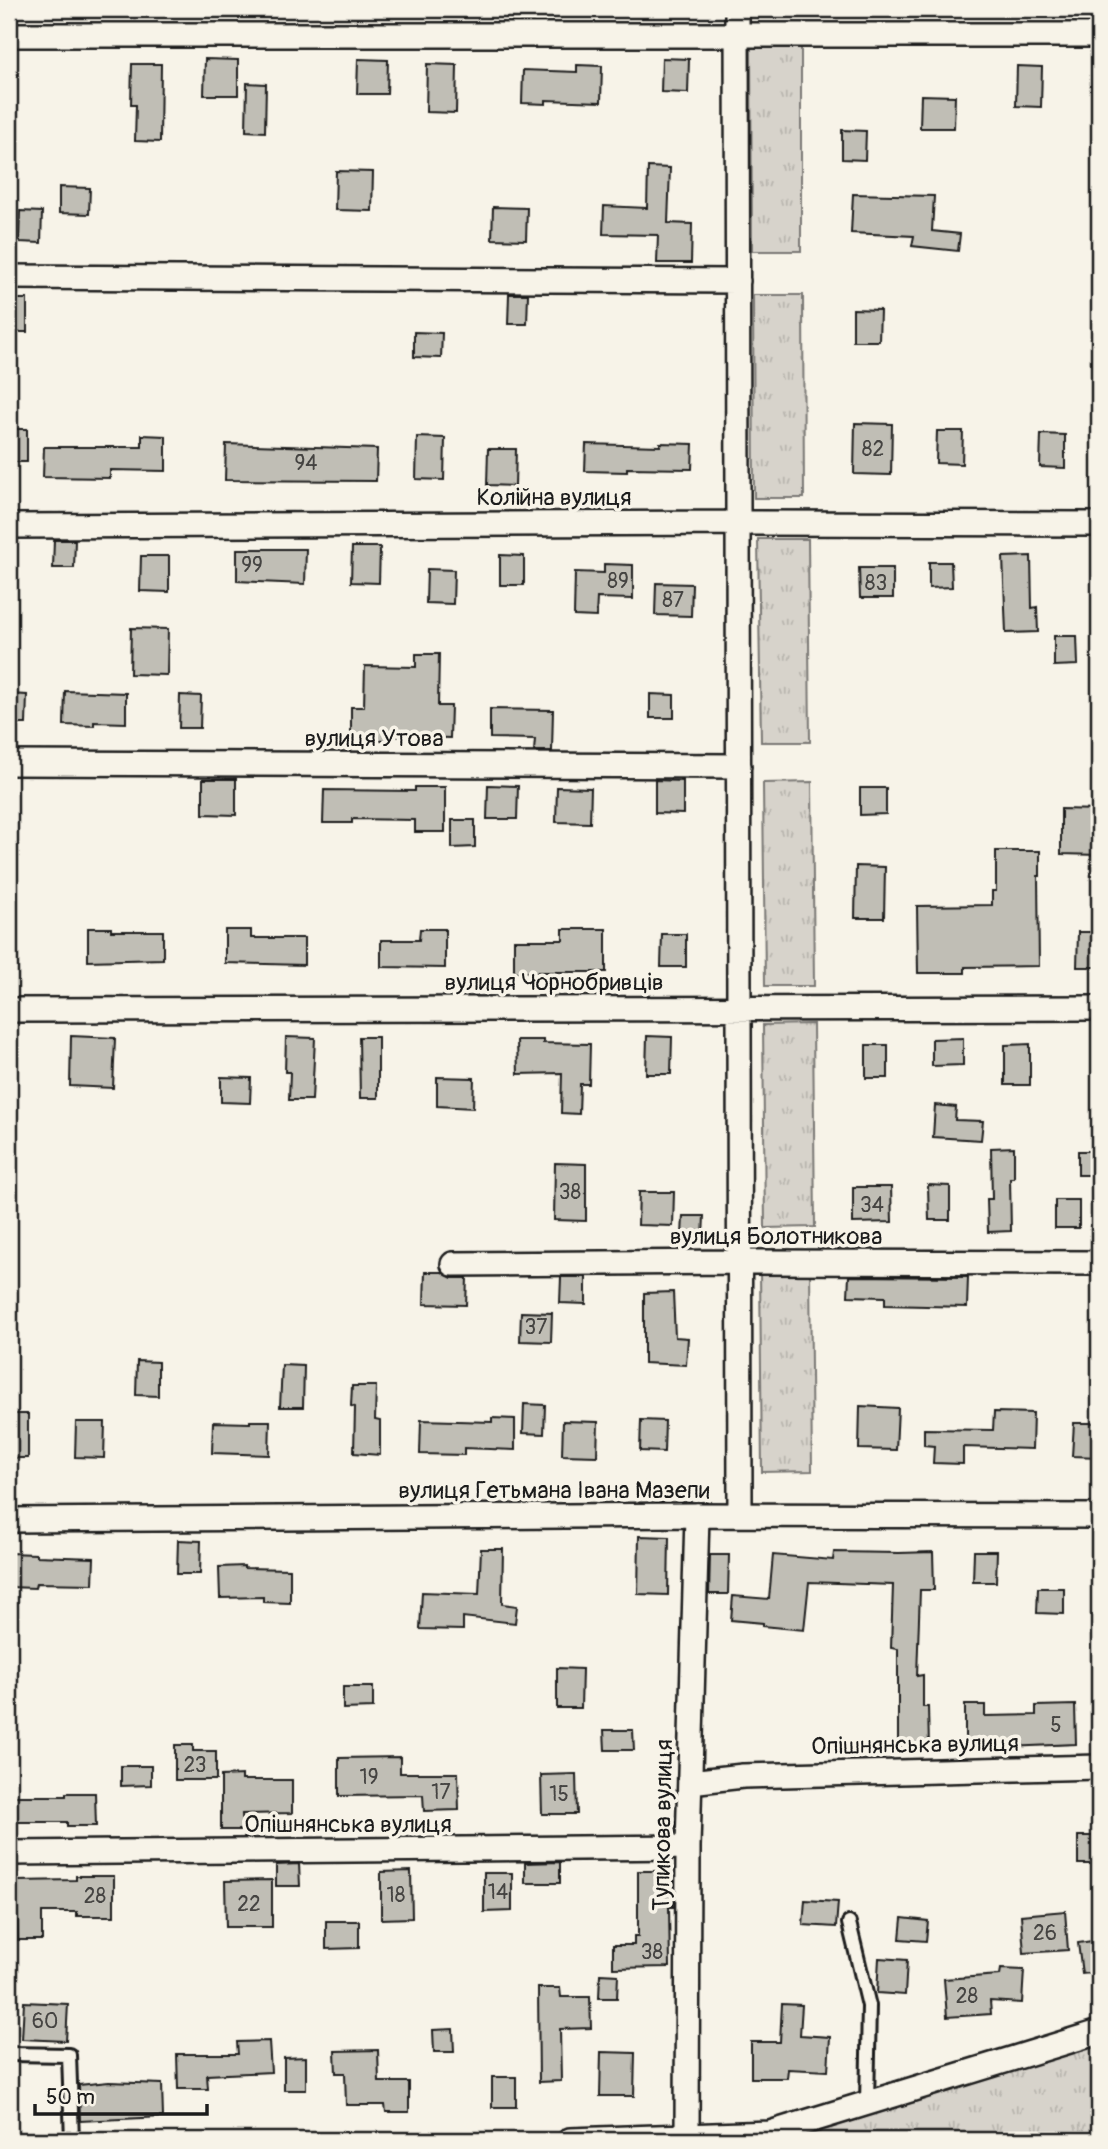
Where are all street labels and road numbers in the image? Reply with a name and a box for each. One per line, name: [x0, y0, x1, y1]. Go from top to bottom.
street label: Колійна вулиця: [476, 483, 632, 512]
street label: вулиця Утова: [304, 724, 444, 753]
street label: вулиця Чорнобривців: [444, 968, 664, 997]
street label: вулиця Болотникова: [670, 1222, 882, 1251]
street label: вулиця Гетьмана Івана Мазепи: [398, 1476, 710, 1505]
street label: Опішнянська вулиця: [811, 1729, 1019, 1761]
street label: Тупикова вулиця: [647, 1739, 679, 1911]
street label: Опішнянська вулиця: [244, 1810, 452, 1839]

